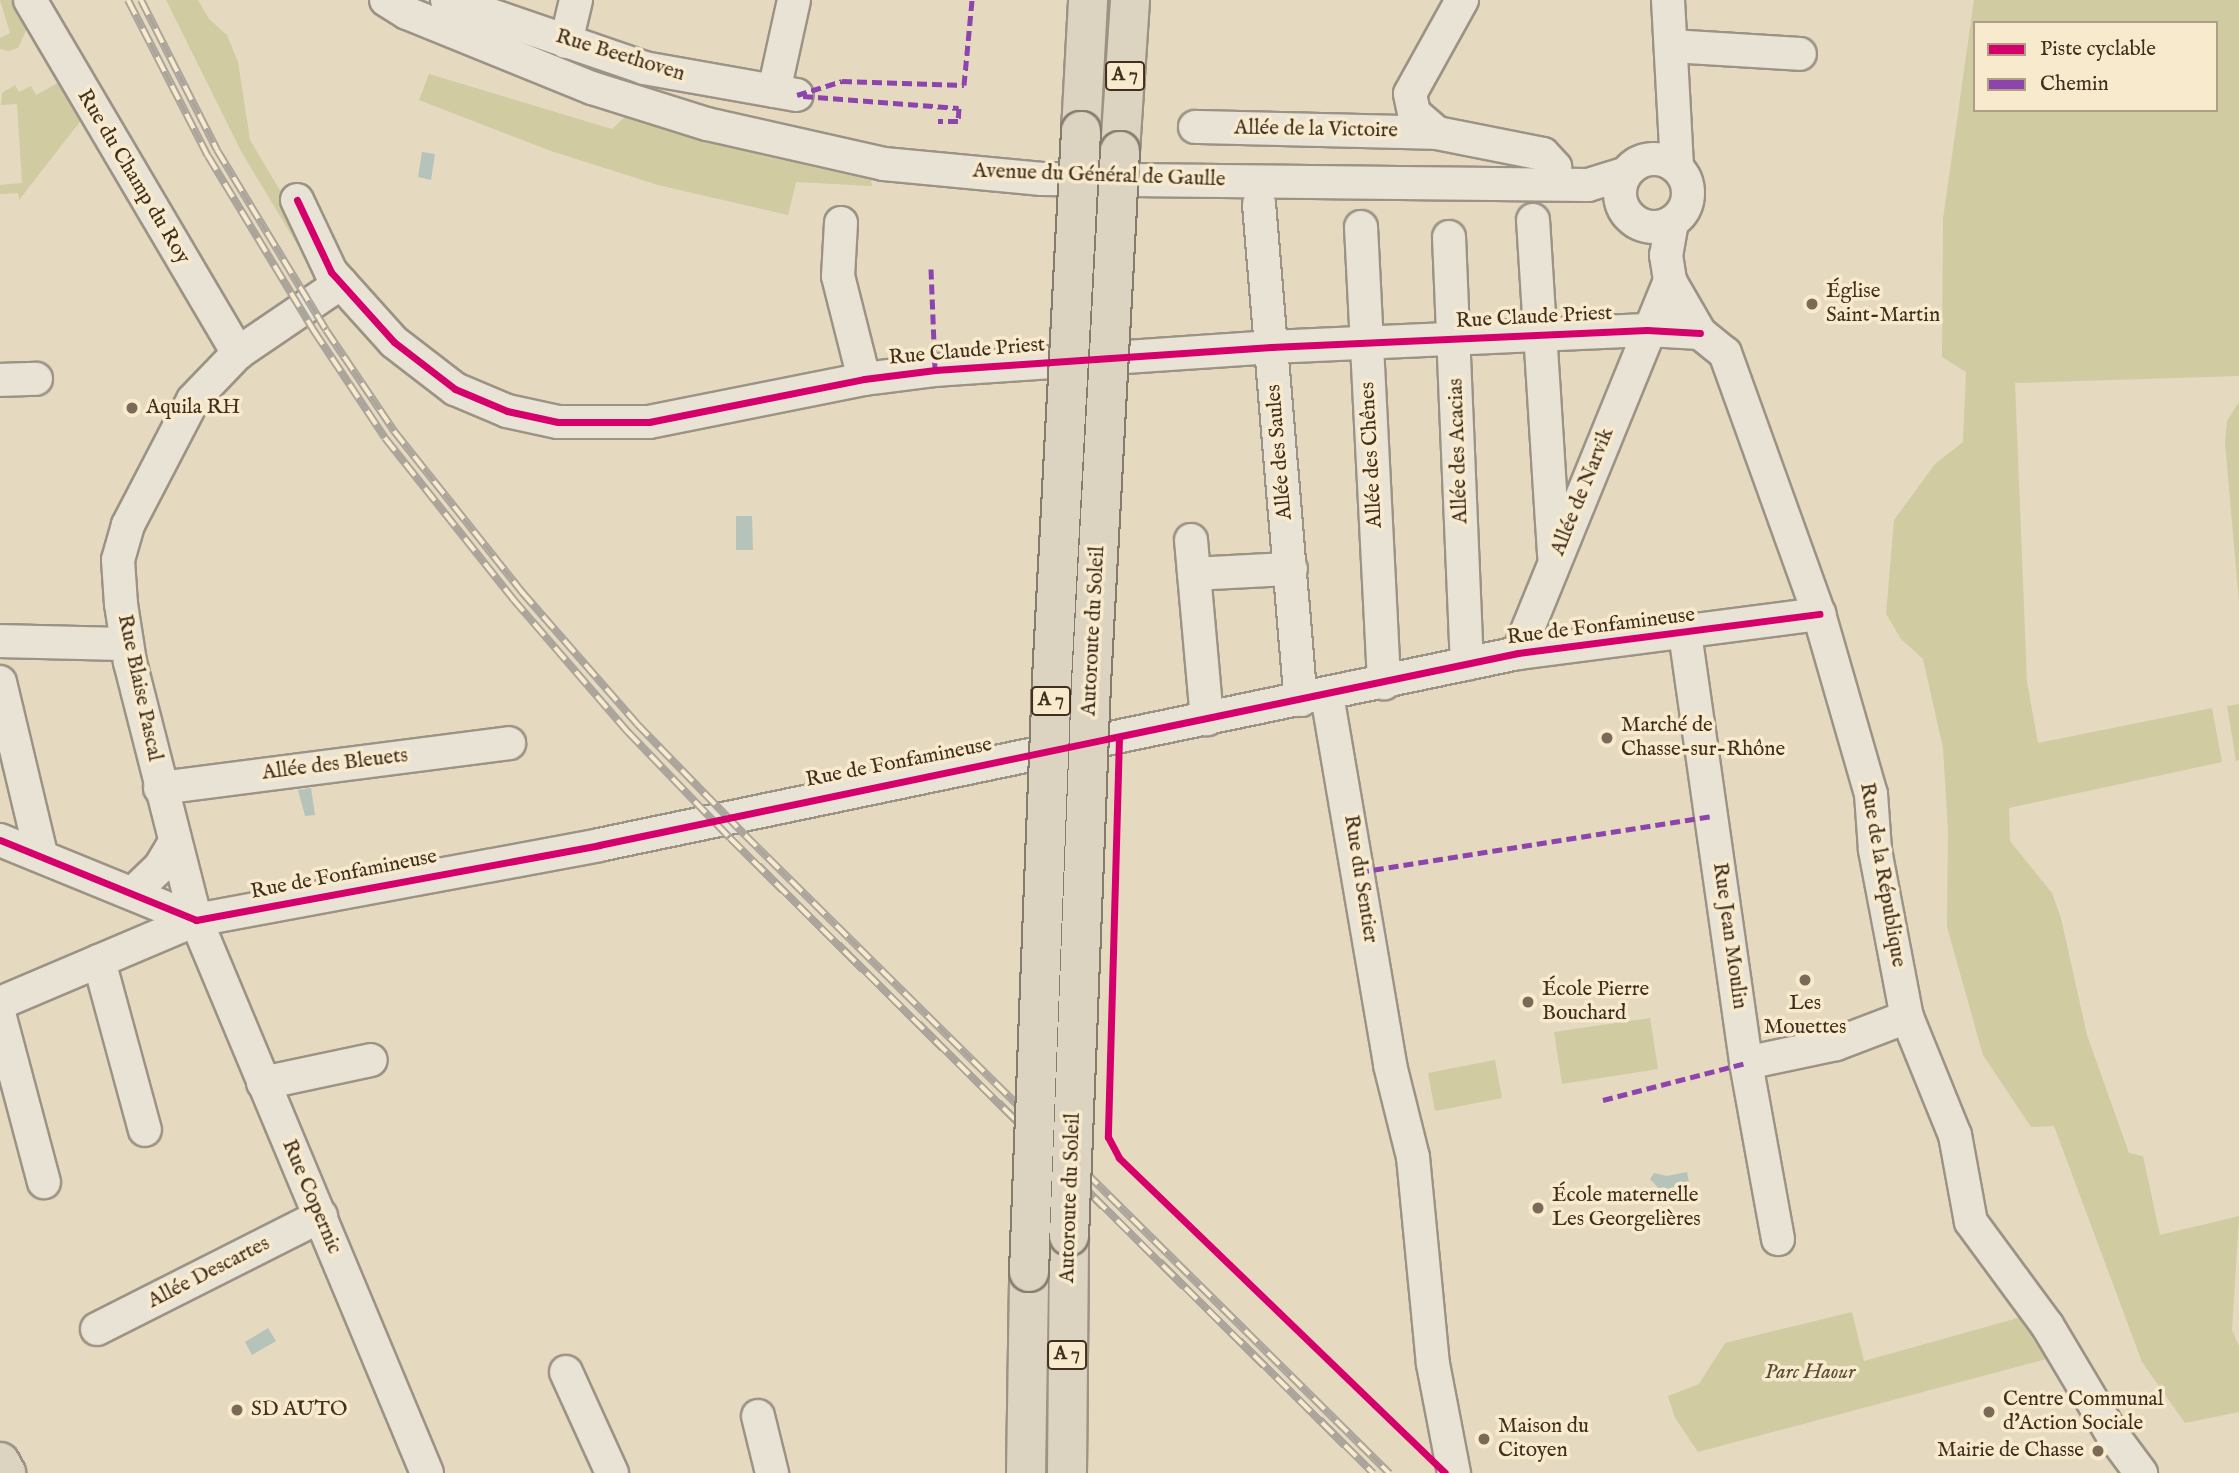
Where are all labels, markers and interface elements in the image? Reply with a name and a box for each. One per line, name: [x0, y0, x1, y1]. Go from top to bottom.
legend: [1973, 21, 2218, 112]
street label: Rue Beethoven: [552, 24, 688, 88]
text: Piste cyclable: [2040, 36, 2156, 63]
road number: A 7: [1104, 60, 1146, 92]
text: Chemin: [2040, 71, 2109, 98]
street label: Rue du Champ du Roy: [71, 85, 195, 269]
street label: Allée de la Victoire: [1234, 116, 1398, 144]
street label: Avenue du Général de Gaulle: [972, 159, 1226, 193]
place label: Église Saint-Martin: [1826, 279, 1940, 329]
marker: Église Saint-Martin: [1804, 296, 1820, 312]
street label: Rue Claude Priest: [1455, 301, 1613, 335]
street label: Rue Claude Priest: [888, 333, 1046, 371]
street label: Allée des Acacias: [1444, 378, 1474, 524]
street label: Allée des Chênes: [1356, 381, 1388, 529]
street label: Allée des Saules: [1262, 383, 1298, 521]
place label: Aquila RH: [146, 395, 240, 421]
marker: Aquila RH: [124, 400, 140, 416]
street label: Allée de Narvik: [1546, 424, 1620, 560]
street label: Autoroute du Soleil: [1077, 545, 1111, 717]
street label: Rue de Fonfamineuse: [1506, 603, 1696, 651]
street label: Rue Blaise Pascal: [111, 612, 167, 764]
road number: A 7: [1030, 686, 1072, 716]
place label: Marché de Chasse-sur-Rhône: [1621, 713, 1785, 763]
marker: Marché de Chasse-sur-Rhône: [1599, 730, 1615, 746]
street label: Rue de Fonfamineuse: [804, 733, 994, 793]
street label: Allée des Bleuets: [261, 744, 409, 786]
street label: Rue de la République: [1853, 781, 1911, 969]
street label: Rue du Sentier: [1337, 813, 1383, 945]
street label: Rue de Fonfamineuse: [249, 845, 439, 905]
street label: Rue Jean Moulin: [1706, 861, 1752, 1011]
marker: Les Mouettes: [1797, 972, 1813, 988]
place label: École Pierre Bouchard: [1542, 977, 1649, 1027]
place label: Les Mouettes: [1764, 991, 1846, 1041]
marker: École Pierre Bouchard: [1520, 994, 1536, 1010]
street label: Autoroute du Soleil: [1055, 1113, 1087, 1283]
street label: Rue Copernic: [276, 1136, 346, 1258]
place label: École maternelle Les Georgelières: [1552, 1183, 1701, 1233]
marker: École maternelle Les Georgelières: [1530, 1200, 1546, 1216]
street label: Allée Descartes: [144, 1232, 274, 1314]
road number: A 7: [1046, 1340, 1088, 1371]
park label: Parc Haour: [1765, 1360, 1855, 1386]
place label: Centre Communal d'Action Sociale: [2003, 1387, 2163, 1437]
place label: SD AUTO: [251, 1397, 347, 1423]
marker: SD AUTO: [229, 1402, 245, 1418]
marker: Centre Communal d'Action Sociale: [1981, 1404, 1997, 1420]
place label: Maison du Citoyen: [1498, 1414, 1589, 1464]
marker: Maison du Citoyen: [1476, 1431, 1492, 1447]
place label: Mairie de Chasse: [1937, 1438, 2084, 1464]
marker: Mairie de Chasse: [2090, 1443, 2106, 1459]

